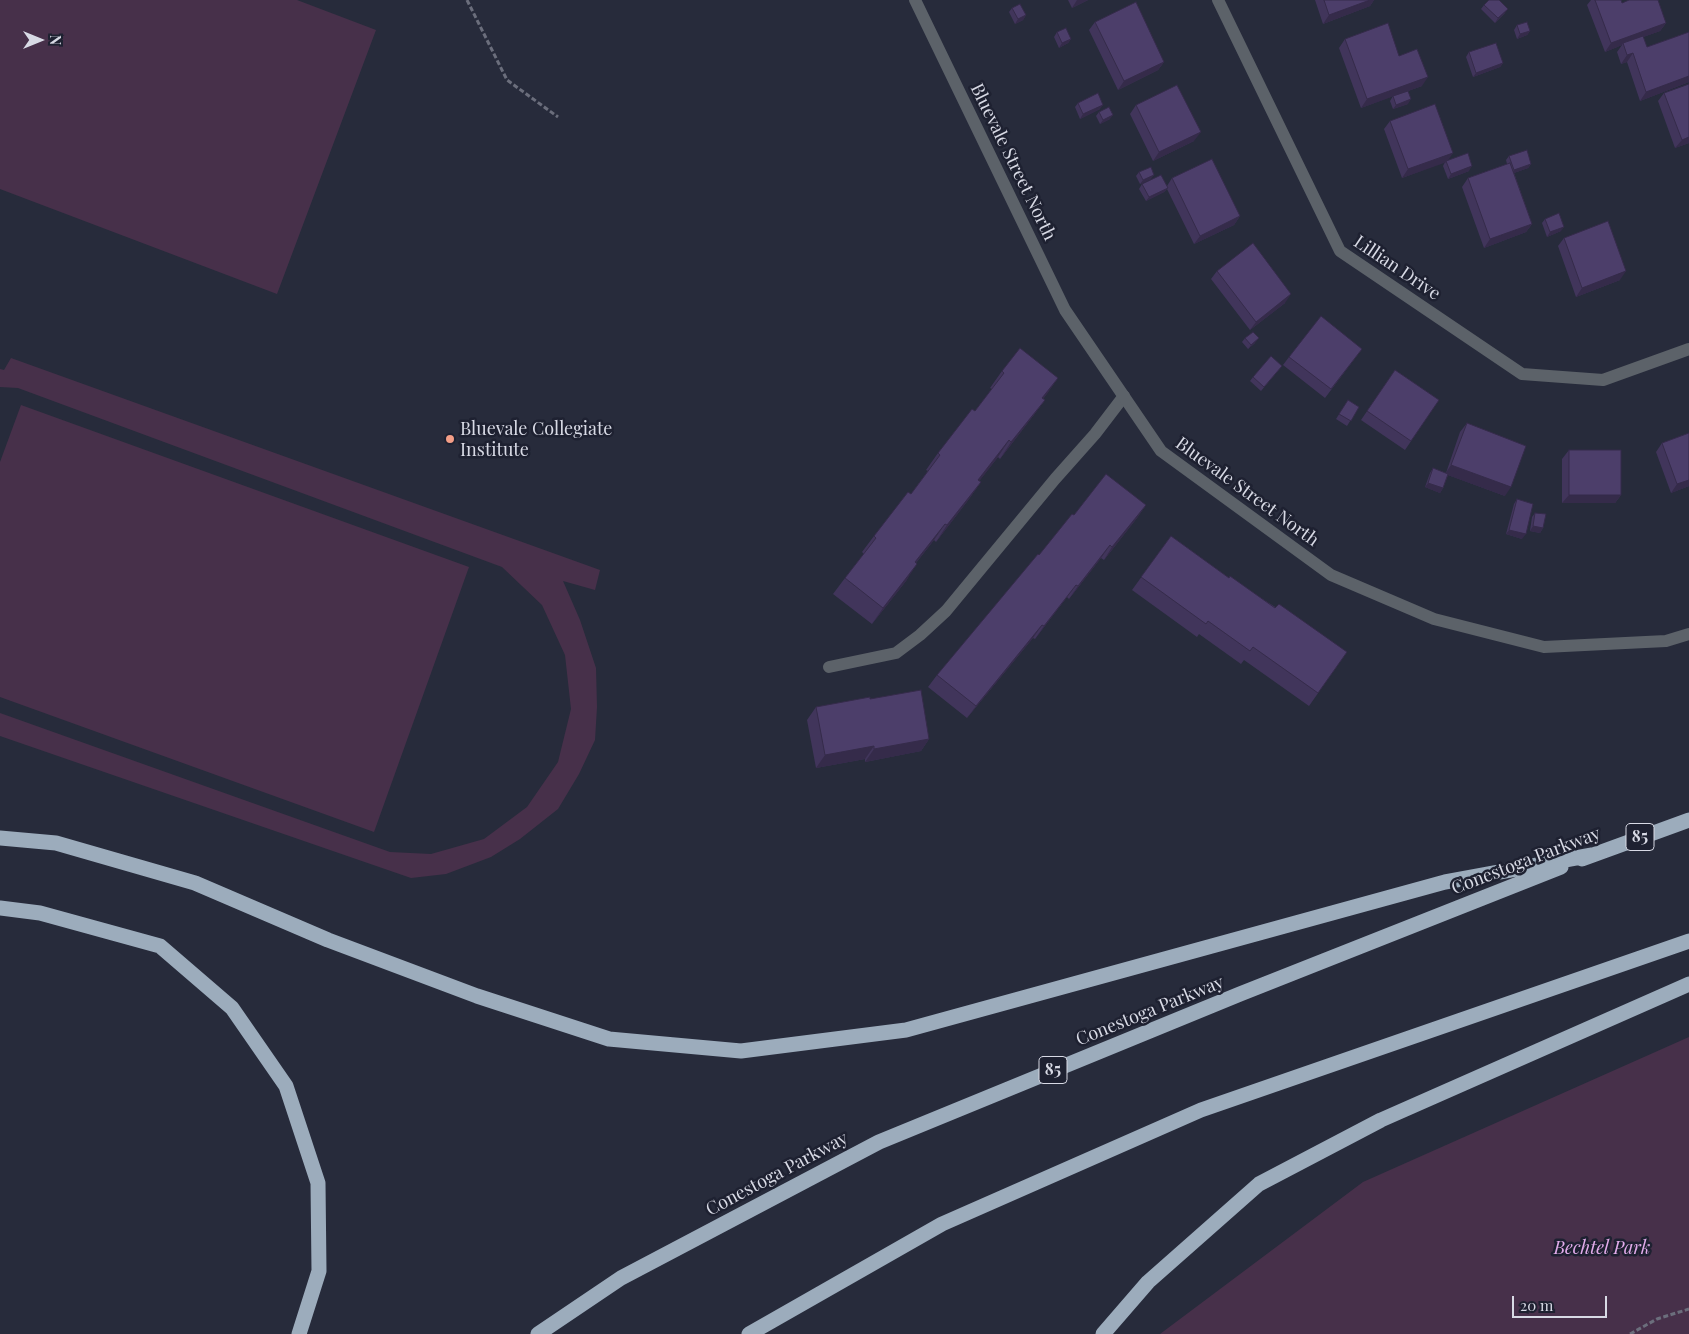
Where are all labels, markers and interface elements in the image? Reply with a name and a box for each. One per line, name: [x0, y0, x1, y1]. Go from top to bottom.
north arrow: [15, 15, 65, 65]
text: N: [46, 35, 65, 45]
street label: Bluevale Street North: [966, 80, 1060, 244]
street label: Lillian Drive: [1350, 231, 1444, 305]
place label: Bluevale Collegiate Institute: [460, 418, 612, 460]
marker: Bluevale Collegiate Institute: [444, 433, 456, 445]
street label: Bluevale Street North: [1171, 433, 1323, 551]
street label: Conestoga Parkway: [1448, 823, 1604, 899]
road number: 85: [1626, 824, 1654, 850]
street label: Conestoga Parkway: [1073, 971, 1227, 1051]
road number: 85: [1039, 1056, 1067, 1084]
street label: Conestoga Parkway: [702, 1127, 852, 1221]
park label: Bechtel Park: [1554, 1237, 1650, 1259]
scale bar: [1514, 1286, 1609, 1318]
text: 20 m: [1520, 1295, 1553, 1315]

